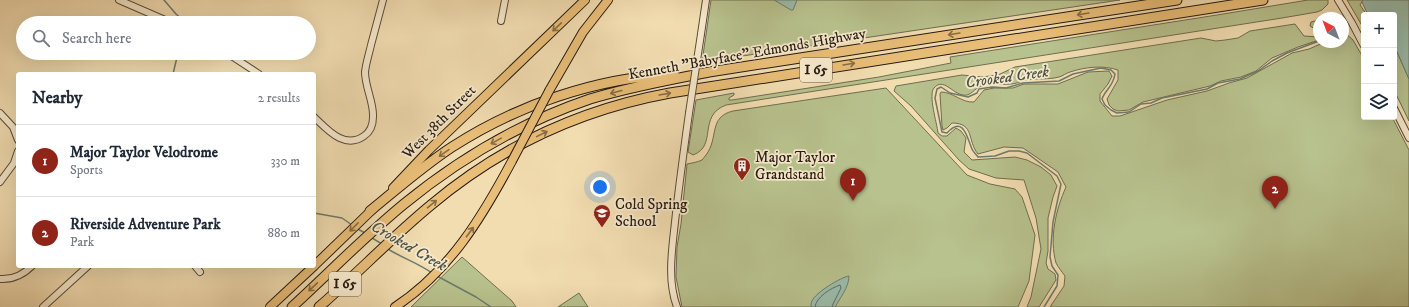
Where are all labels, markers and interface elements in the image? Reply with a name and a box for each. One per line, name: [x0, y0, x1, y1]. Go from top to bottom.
one-way arrow: [1077, 10, 1090, 18]
north arrow: [1313, 12, 1349, 48]
map controls: [1361, 12, 1397, 120]
button: +: [1361, 12, 1397, 48]
search box: [16, 16, 316, 60]
one-way arrow: [552, 22, 562, 31]
street label: Kenneth "Babyface" Edmonds Highway: [627, 24, 868, 84]
icon: search: [30, 27, 52, 49]
text: Search here: [62, 29, 131, 48]
one-way arrow: [948, 30, 961, 38]
button: −: [1361, 48, 1397, 84]
road number: I 65: [800, 58, 832, 82]
one-way arrow: [842, 60, 855, 68]
water label: Crooked Creek: [964, 61, 1050, 93]
street label: West 38th Street: [397, 81, 480, 164]
button: layers: [1361, 84, 1397, 120]
text: Nearby: [32, 87, 82, 109]
one-way arrow: [609, 89, 622, 96]
text: 2 results: [258, 90, 300, 106]
one-way arrow: [658, 90, 671, 98]
one-way arrow: [535, 130, 547, 137]
one-way arrow: [490, 138, 502, 146]
text: Major Taylor Velodrome: [70, 143, 218, 162]
place label: Major Taylor Grandstand: [755, 148, 836, 184]
one-way arrow: [439, 149, 450, 157]
text: 1: [43, 153, 47, 169]
text: 330 m: [271, 153, 300, 169]
building icon: Major Taylor Grandstand: [732, 156, 752, 181]
text: Sports: [70, 162, 103, 178]
pin: 1: [840, 168, 866, 201]
pin: 2: [1262, 176, 1288, 209]
your location: [590, 177, 610, 197]
place label: Cold Spring School: [615, 195, 688, 231]
one-way arrow: [427, 199, 438, 208]
school or university icon: Cold Spring School: [592, 203, 612, 228]
text: Riverside Adventure Park: [70, 215, 221, 234]
water label: Crooked Creek: [367, 216, 451, 276]
one-way arrow: [349, 222, 359, 232]
text: 2: [42, 225, 48, 241]
text: 880 m: [267, 225, 300, 241]
one-way arrow: [466, 227, 474, 238]
text: Park: [70, 234, 94, 250]
road number: I 65: [329, 272, 361, 296]
one-way arrow: [308, 282, 318, 292]

